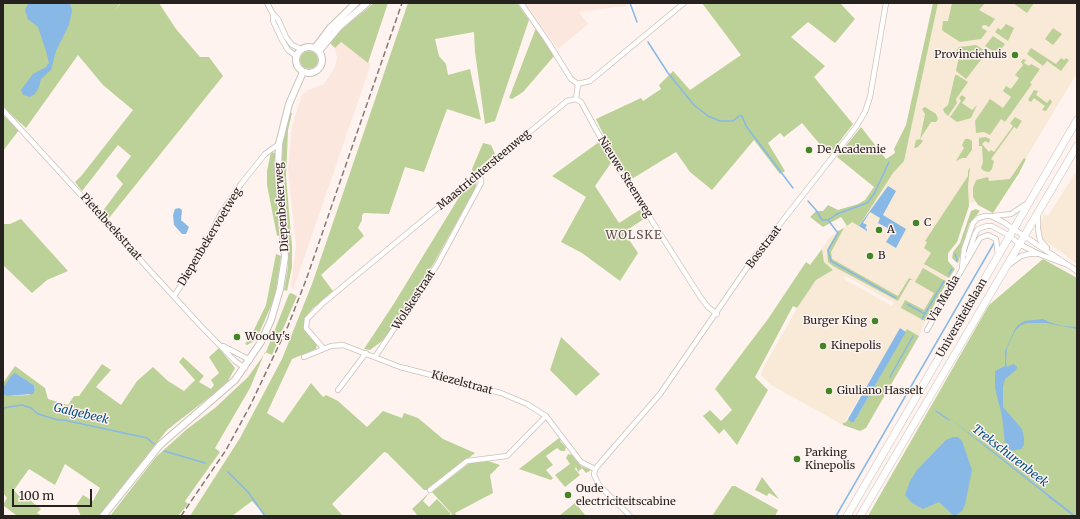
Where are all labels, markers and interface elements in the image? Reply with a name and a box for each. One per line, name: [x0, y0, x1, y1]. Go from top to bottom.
place label: Provinciehuis: [934, 48, 1007, 62]
marker: Provinciehuis: [1010, 50, 1020, 60]
street label: Maastrichtersteenweg: [435, 127, 533, 213]
street label: Nieuwe Steenweg: [595, 134, 655, 220]
place label: De Academie: [817, 143, 886, 157]
marker: De Academie: [804, 145, 814, 155]
street label: Diepenbekerweg: [272, 162, 292, 252]
street label: Diepenbekervoetweg: [175, 185, 245, 289]
street label: Pietelbeekstraat: [77, 191, 145, 263]
place label: C: [924, 216, 931, 230]
marker: C: [911, 218, 921, 228]
street label: Bosstraat: [744, 223, 784, 271]
place label: A: [887, 223, 895, 237]
marker: A: [874, 225, 884, 235]
district label: WOLSKE: [605, 229, 663, 243]
place label: B: [878, 249, 885, 263]
marker: B: [865, 251, 875, 261]
street label: Wolskestraat: [390, 268, 438, 332]
street label: Via Media: [925, 273, 963, 325]
street label: Universiteitslaan: [934, 276, 990, 360]
place label: Burger King: [803, 314, 867, 328]
marker: Burger King: [870, 316, 880, 326]
place label: Woody's: [245, 330, 290, 344]
marker: Woody's: [232, 332, 242, 342]
place label: Kinepolis: [831, 339, 881, 353]
marker: Kinepolis: [818, 341, 828, 351]
street label: Kiezelstraat: [430, 368, 494, 398]
place label: Giuliano Hasselt: [837, 384, 923, 398]
marker: Giuliano Hasselt: [824, 386, 834, 396]
water label: Galgebeek: [52, 401, 110, 427]
water label: Trekschurenbeek: [969, 422, 1051, 490]
place label: Parking Kinepolis: [805, 446, 855, 472]
marker: Parking Kinepolis: [792, 454, 802, 464]
scale bar: [14, 481, 94, 507]
place label: Oude electriciteitscabine: [576, 482, 676, 508]
text: 100 m: [19, 488, 54, 503]
marker: Oude electriciteitscabine: [563, 490, 573, 500]

